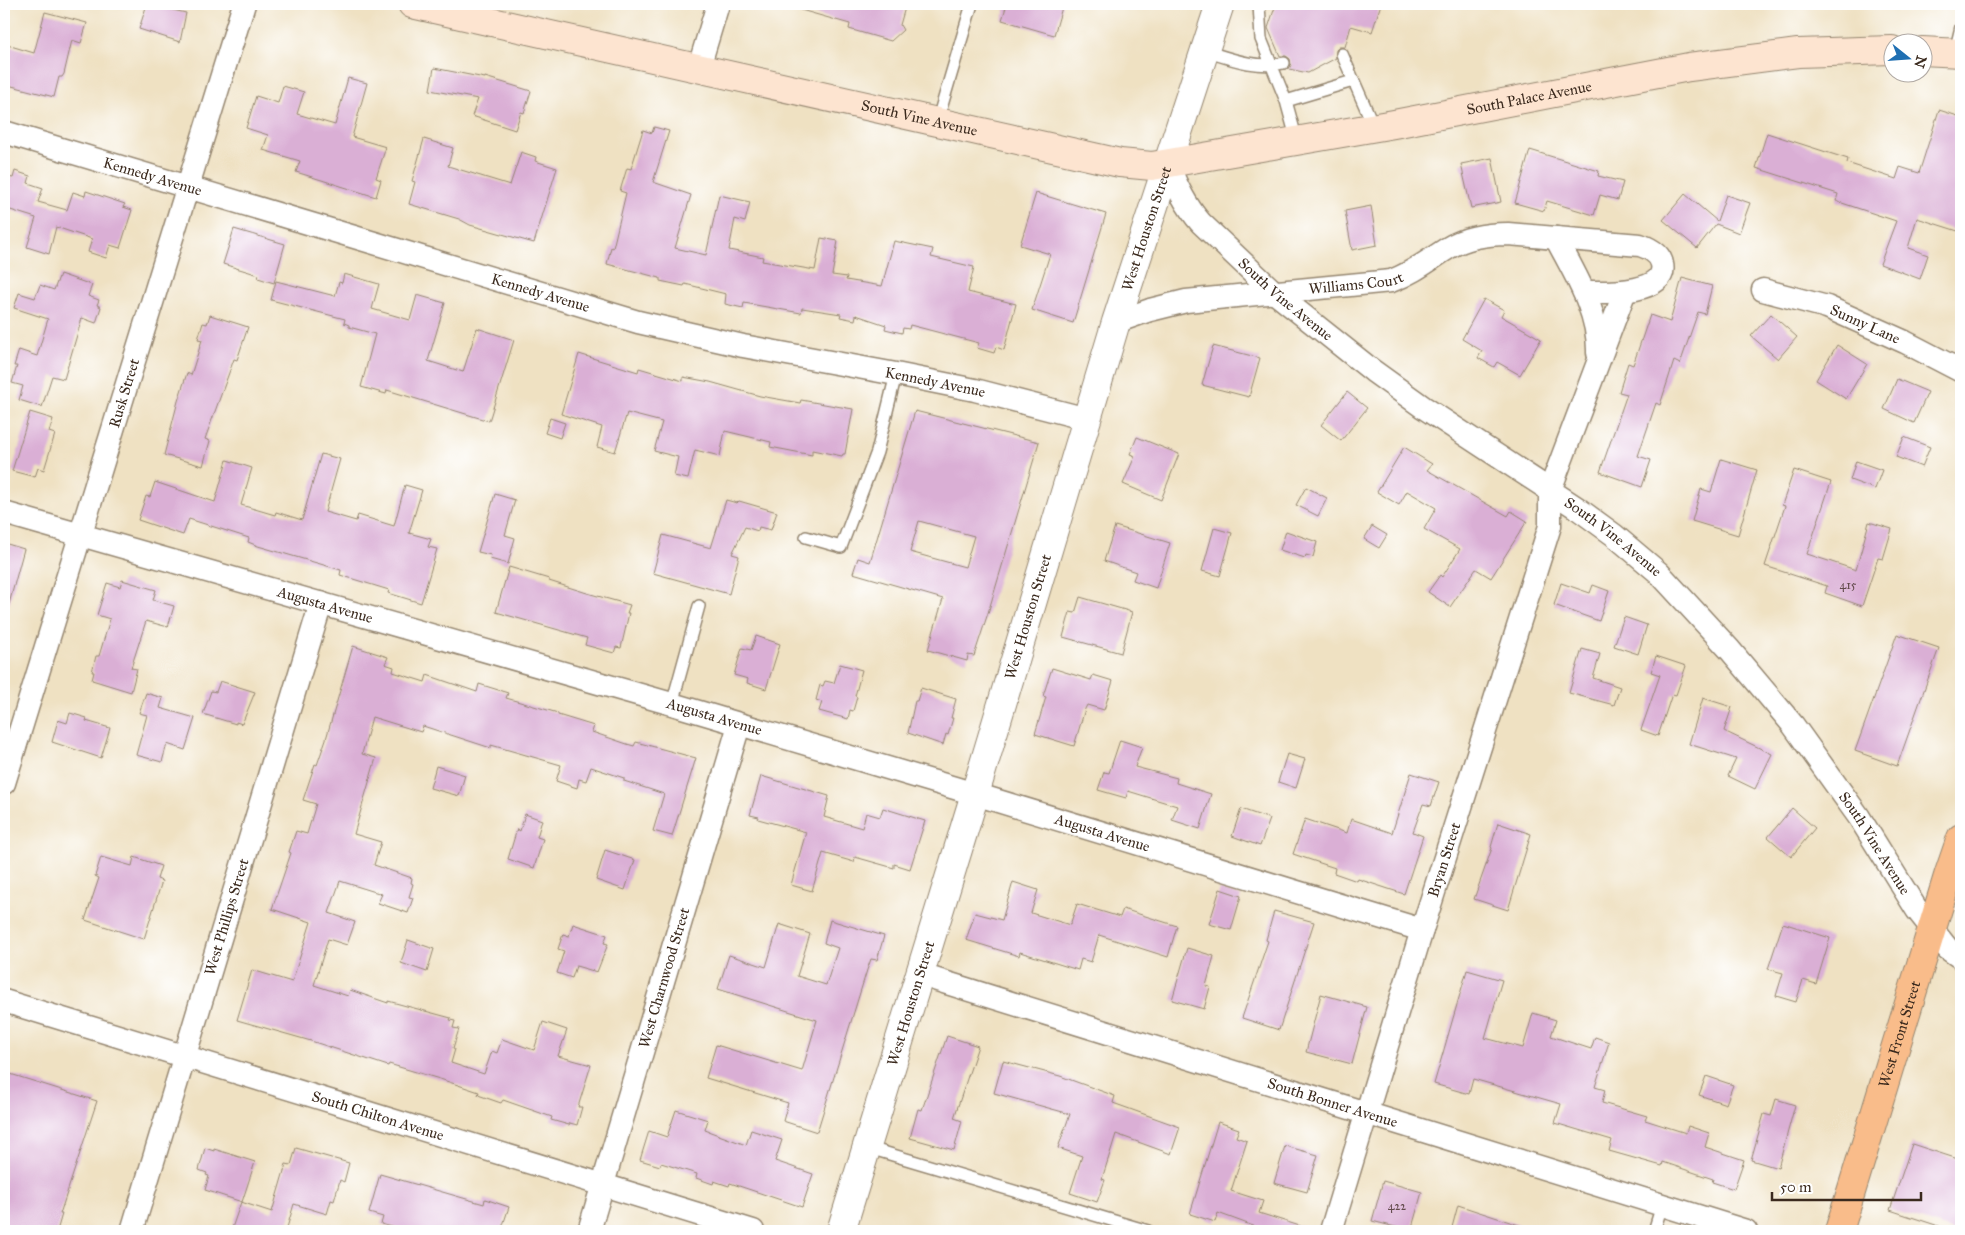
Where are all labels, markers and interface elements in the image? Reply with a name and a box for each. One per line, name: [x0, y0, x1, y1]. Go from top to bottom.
north arrow: [1882, 32, 1932, 82]
text: N: [1910, 53, 1930, 70]
street label: South Palace Avenue: [1465, 77, 1593, 119]
street label: South Vine Avenue: [860, 96, 979, 140]
street label: Kennedy Avenue: [101, 153, 204, 200]
street label: West Houston Street: [1118, 164, 1175, 293]
street label: South Vine Avenue: [1235, 254, 1336, 344]
street label: Williams Court: [1308, 268, 1407, 298]
street label: Kennedy Avenue: [489, 269, 592, 316]
street label: Sunny Lane: [1827, 301, 1903, 348]
street label: Rusk Street: [105, 356, 143, 430]
street label: Kennedy Avenue: [883, 363, 987, 401]
street label: South Vine Avenue: [1561, 493, 1665, 580]
street label: West Houston Street: [1001, 552, 1055, 681]
house number: 415: [1840, 578, 1857, 592]
street label: Augusta Avenue: [274, 582, 375, 627]
street label: Augusta Avenue: [664, 694, 764, 739]
street label: South Vine Avenue: [1835, 788, 1914, 898]
street label: Augusta Avenue: [1052, 810, 1152, 856]
street label: Bryan Street: [1424, 820, 1465, 900]
street label: West Phillips Street: [201, 856, 253, 977]
street label: West Charnwood Street: [635, 905, 694, 1050]
street label: West Houston Street: [883, 938, 939, 1068]
street label: West Front Street: [1875, 978, 1925, 1090]
street label: South Bonner Avenue: [1265, 1074, 1400, 1131]
street label: South Chilton Avenue: [309, 1087, 446, 1145]
scale bar: [1772, 1170, 1921, 1202]
text: 50 m: [1780, 1178, 1812, 1196]
house number: 422: [1388, 1199, 1406, 1213]

